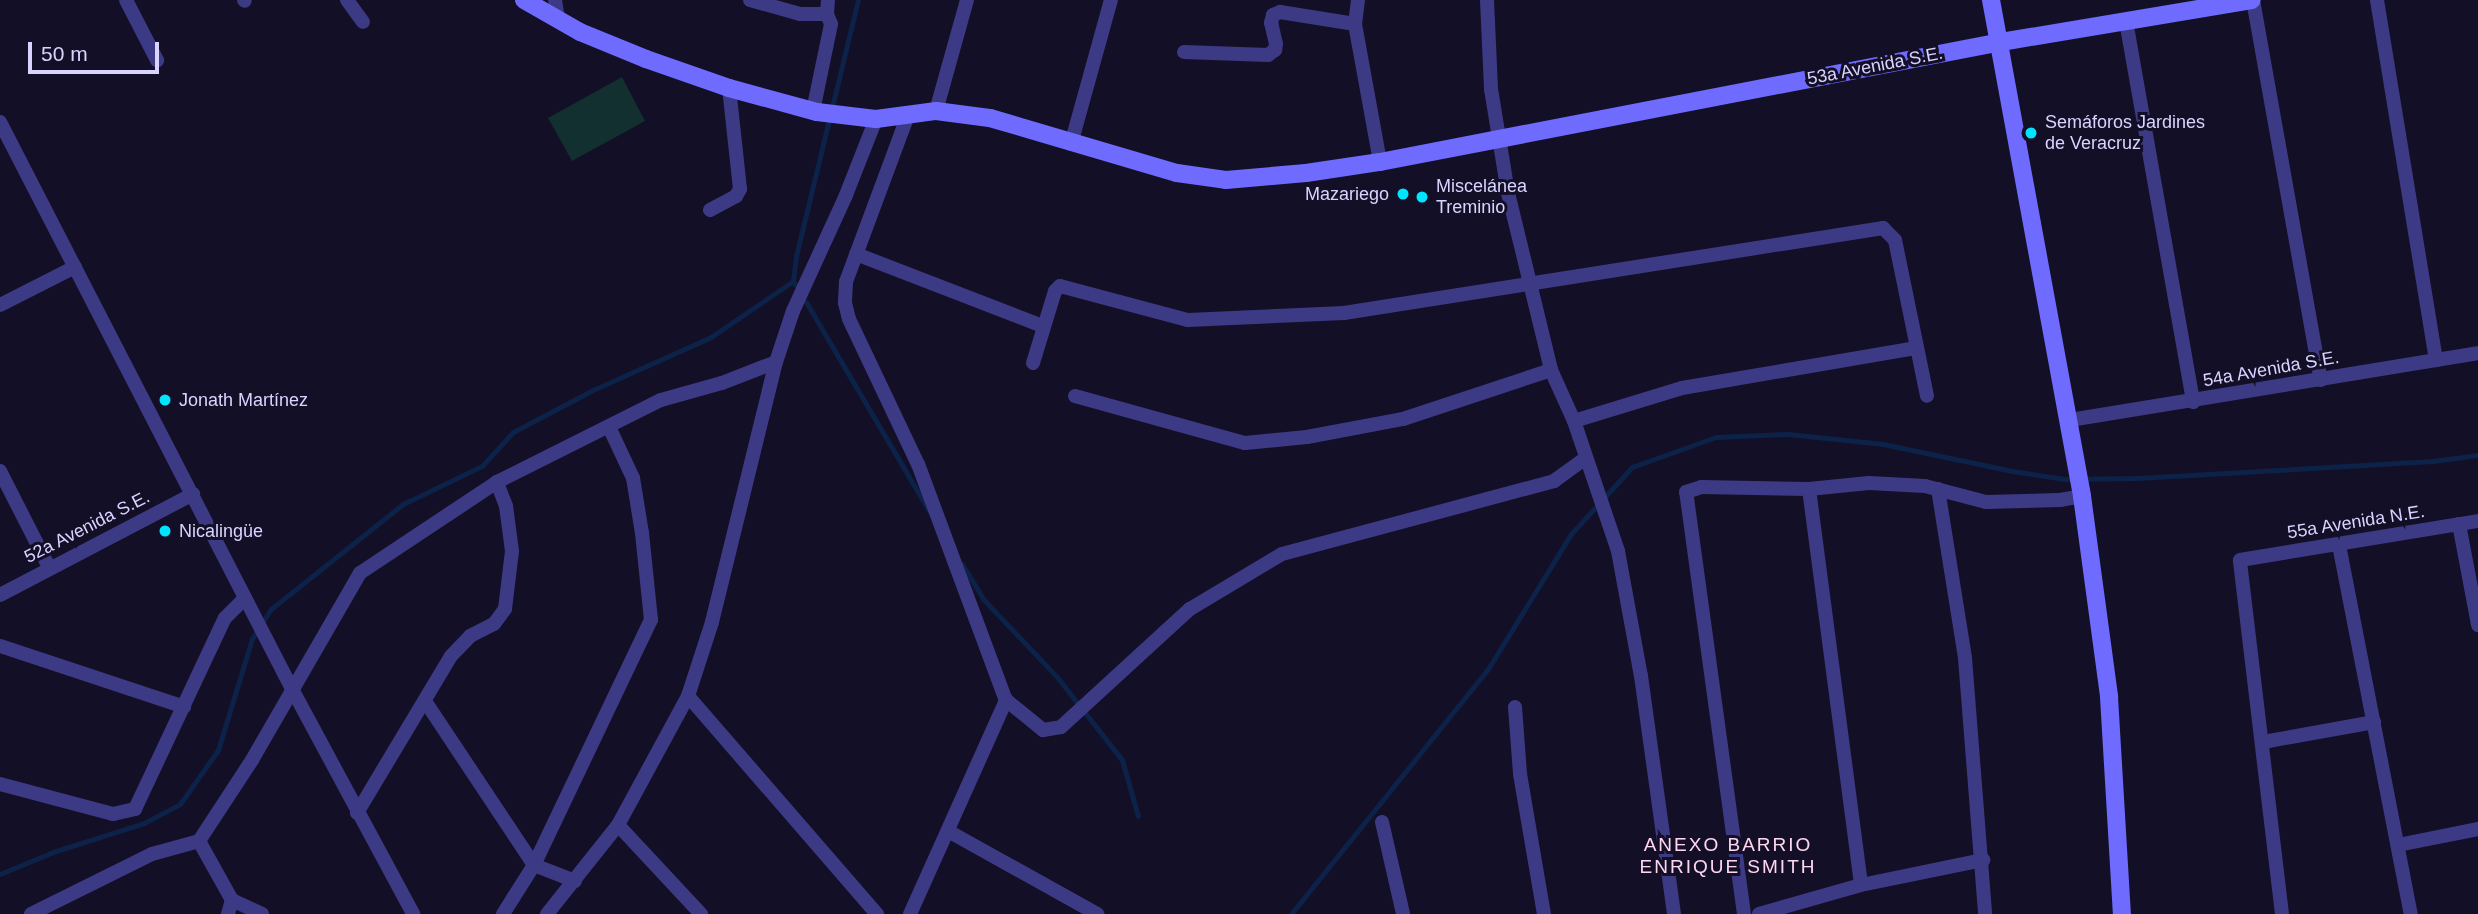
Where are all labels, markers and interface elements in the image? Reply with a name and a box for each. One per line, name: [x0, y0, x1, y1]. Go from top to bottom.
scale bar: [32, 28, 163, 72]
text: 50 m: [41, 42, 88, 65]
street label: 53a Avenida S.E.: [1805, 42, 1945, 90]
place label: Semáforos Jardines de Veracruz: [2045, 112, 2205, 154]
marker: Semáforos Jardines de Veracruz: [2023, 125, 2039, 141]
place label: Miscelánea Treminio: [1436, 176, 1527, 218]
place label: Mazariego: [1305, 183, 1389, 205]
marker: Mazariego: [1395, 186, 1411, 202]
marker: Miscelánea Treminio: [1414, 189, 1430, 205]
street label: 54a Avenida S.E.: [2201, 346, 2341, 392]
place label: Jonath Martínez: [179, 389, 308, 411]
marker: Jonath Martínez: [157, 392, 173, 408]
street label: 52a Avenida S.E.: [20, 486, 154, 568]
street label: 55a Avenida N.E.: [2285, 500, 2427, 544]
place label: Nicalingüe: [179, 520, 263, 542]
marker: Nicalingüe: [157, 523, 173, 539]
district label: ANEXO BARRIO ENRIQUE SMITH: [1641, 834, 1815, 878]

